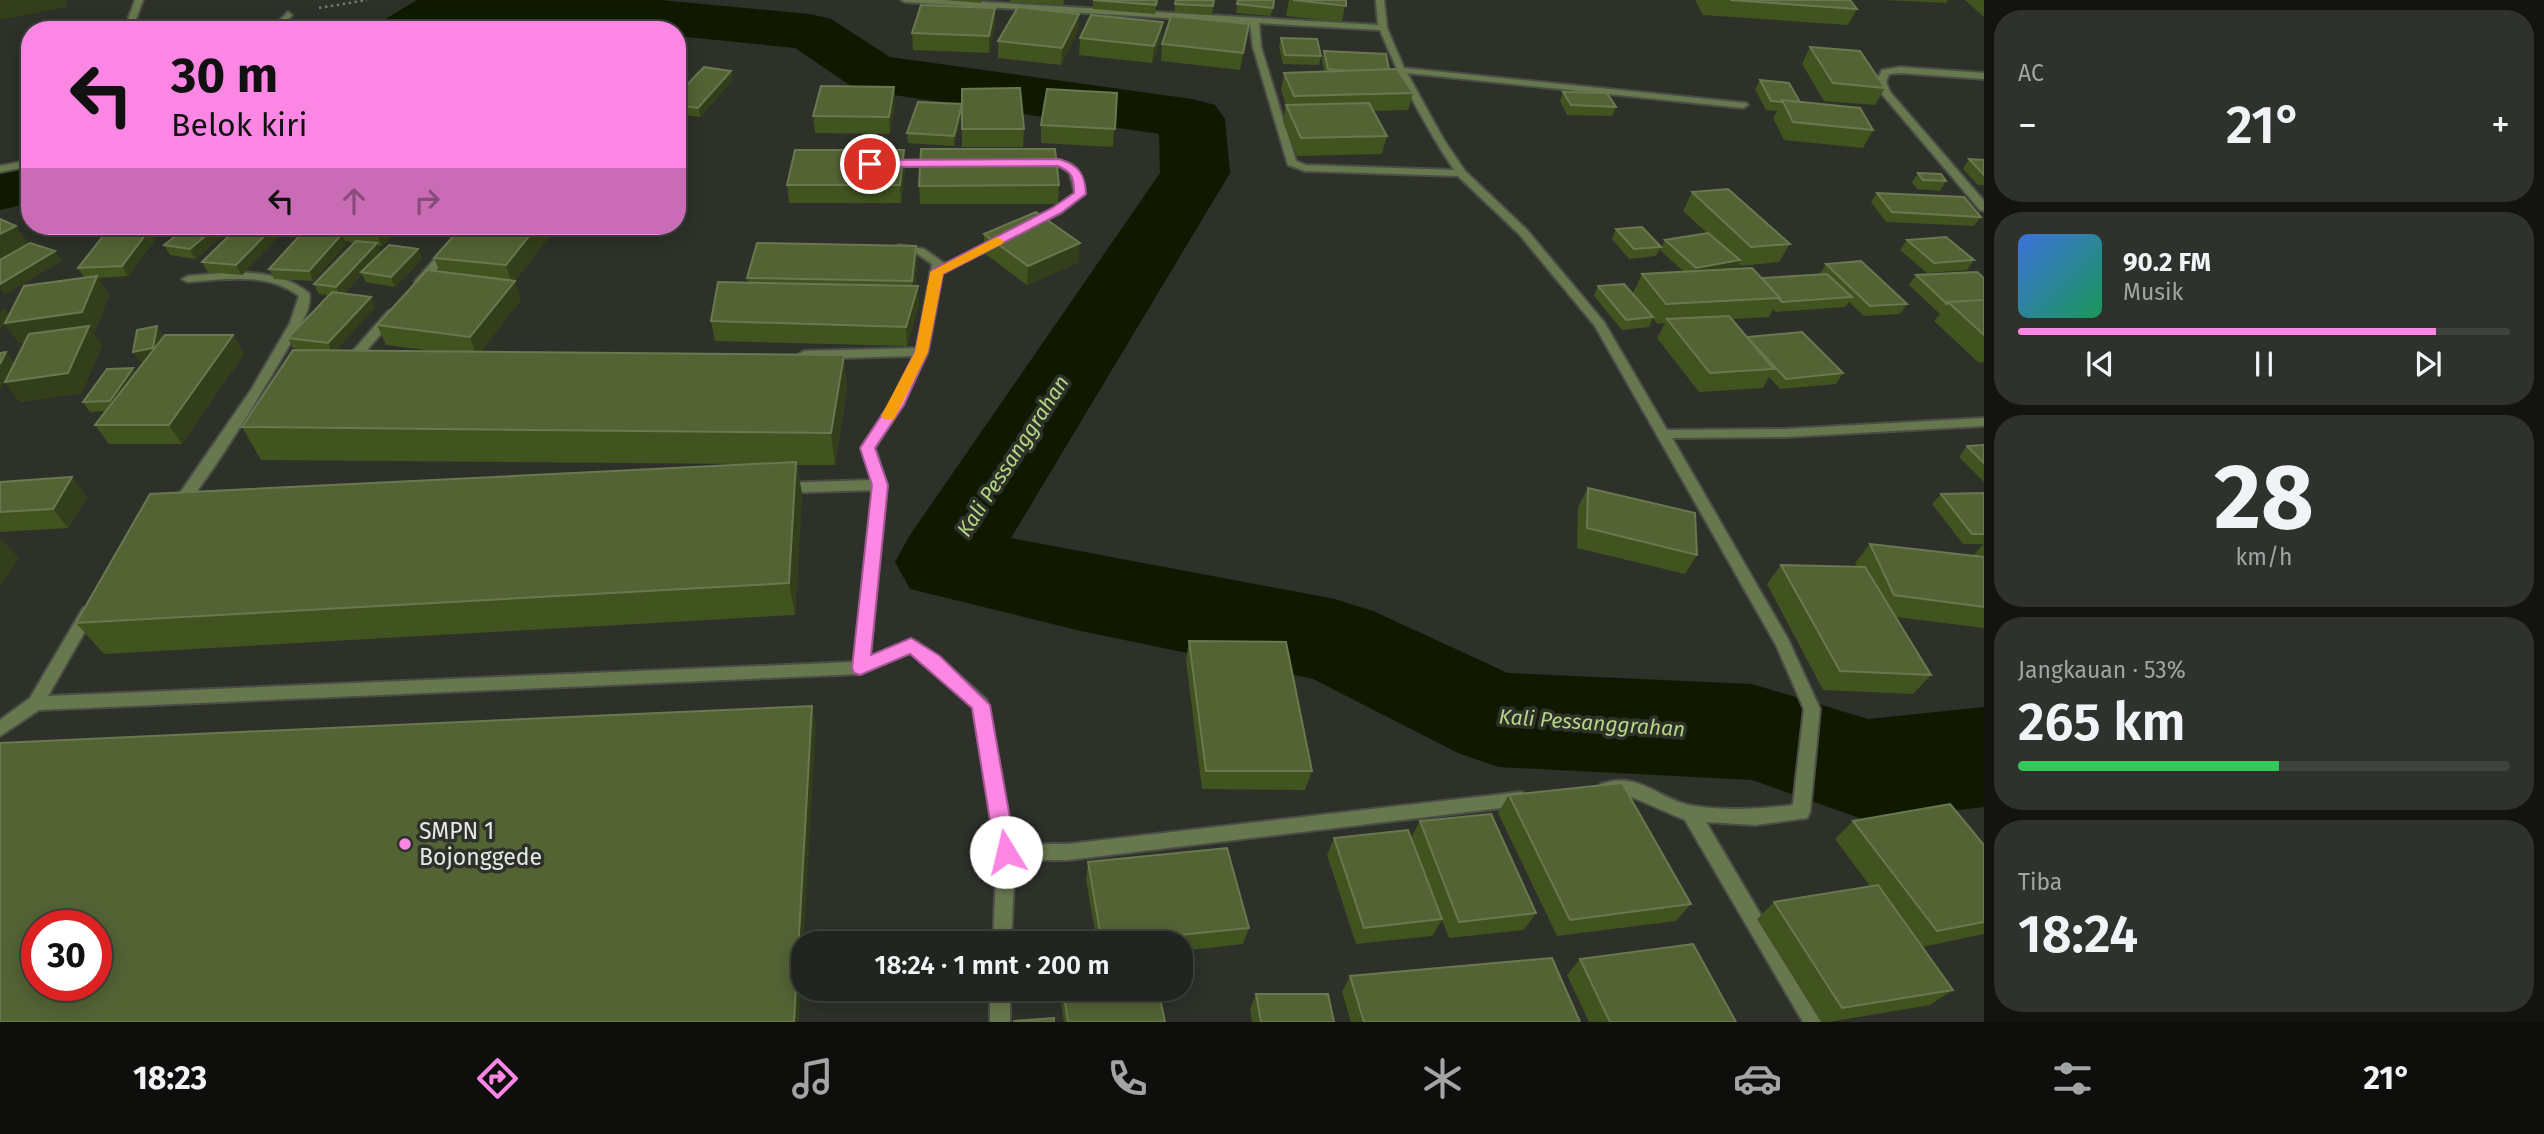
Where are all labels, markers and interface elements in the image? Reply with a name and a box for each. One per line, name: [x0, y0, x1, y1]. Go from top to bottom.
text: 30 m: [171, 46, 278, 105]
icon: left: [56, 49, 147, 140]
text: AC: [2018, 59, 2044, 87]
text: 21°: [2226, 94, 2302, 157]
text: −: [2018, 102, 2037, 148]
text: +: [2491, 102, 2510, 148]
text: Belok kiri: [171, 106, 307, 144]
pin: [840, 134, 900, 194]
icon: arrive: [851, 145, 889, 183]
icon: left: [262, 182, 300, 220]
icon: ahead: [335, 182, 373, 220]
icon: right: [408, 182, 446, 220]
text: 90.2 FM: [2123, 247, 2211, 278]
text: Musik: [2123, 278, 2183, 306]
icon: previous: [2081, 345, 2119, 383]
icon: pause: [2245, 345, 2283, 383]
icon: next: [2409, 345, 2447, 383]
water label: Kali Pessanggrahan: [951, 371, 1075, 541]
text: 28: [2214, 443, 2314, 552]
text: km/h: [2236, 543, 2292, 571]
text: Jangkauan · 53%: [2018, 656, 2186, 684]
text: 265 km: [2018, 691, 2186, 754]
water label: Kali Pessanggrahan: [1498, 704, 1686, 742]
position arrow: [969, 815, 1043, 889]
place label: SMPN 1 Bojonggede: [419, 817, 542, 871]
marker: SMPN 1 Bojonggede: [397, 836, 413, 852]
text: Tiba: [2018, 868, 2062, 896]
text: 18:24: [2018, 903, 2138, 966]
speed limit sign: 30: [21, 910, 112, 1001]
text: 18:24 · 1 mnt · 200 m: [875, 950, 1109, 981]
icon: directions: [473, 1054, 522, 1103]
icon: music: [788, 1054, 837, 1103]
icon: phone: [1103, 1054, 1152, 1103]
icon: climate: [1418, 1054, 1467, 1103]
icon: car: [1733, 1054, 1782, 1103]
icon: filters: [2048, 1054, 2097, 1103]
text: 18:23: [133, 1059, 207, 1097]
text: 21°: [2364, 1059, 2411, 1097]

